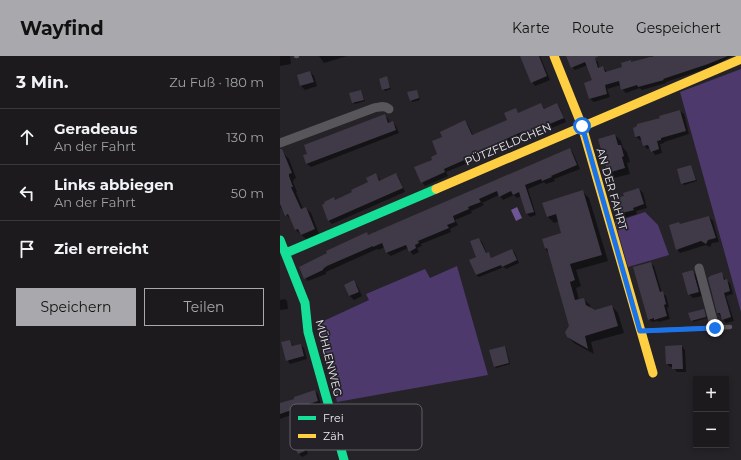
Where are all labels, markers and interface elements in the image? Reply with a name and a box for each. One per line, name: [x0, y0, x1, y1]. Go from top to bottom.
text: Wayfind: [20, 17, 104, 40]
text: Karte: [512, 19, 550, 37]
text: Route: [572, 19, 614, 37]
text: Gespeichert: [636, 19, 721, 37]
text: 3 Min.: [16, 72, 68, 92]
text: Zu Fuß · 180 m: [169, 74, 264, 90]
route start: [573, 117, 591, 135]
text: Geradeaus: [54, 119, 137, 138]
street label: PÜTZFELDCHEN: [463, 119, 553, 169]
icon: ahead: [16, 126, 38, 148]
text: 130 m: [226, 129, 264, 145]
text: An der Fahrt: [54, 138, 136, 154]
street label: AN DER FAHRT: [594, 146, 631, 232]
text: Links abbiegen: [54, 175, 174, 194]
icon: left: [16, 182, 38, 204]
text: 50 m: [231, 185, 264, 201]
text: An der Fahrt: [54, 194, 136, 210]
icon: arrive: [16, 238, 38, 260]
text: Ziel erreicht: [54, 239, 149, 258]
button: Speichern: [16, 288, 136, 326]
button: Teilen: [144, 288, 264, 326]
street label: MÜHLENWEG: [313, 318, 345, 398]
route end: [706, 319, 724, 337]
map controls: [693, 376, 729, 448]
button: +: [693, 376, 729, 412]
legend: [290, 404, 422, 450]
text: Frei: [323, 411, 344, 425]
button: −: [693, 412, 729, 448]
text: Zäh: [323, 429, 344, 443]

